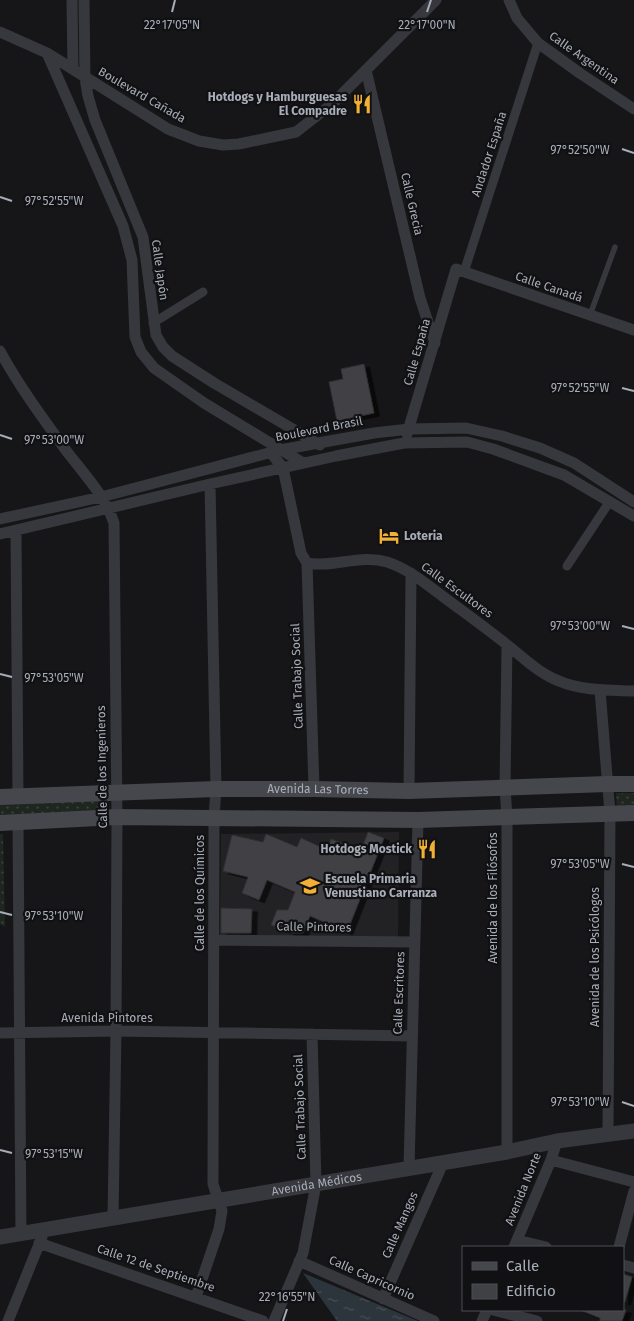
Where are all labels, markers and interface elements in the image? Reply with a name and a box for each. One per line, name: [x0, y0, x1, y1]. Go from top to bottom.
text: 22°17'05"N: [144, 18, 200, 32]
text: 22°17'00"N: [398, 18, 456, 32]
street label: Calle Argentina: [546, 29, 622, 87]
street label: Boulevard Cañada: [96, 64, 188, 126]
place label: Hotdogs y Hamburguesas El Compadre: [208, 90, 347, 118]
restaurant icon: Hotdogs y Hamburguesas El Compadre: [351, 93, 373, 115]
street label: Andador España: [469, 110, 509, 198]
text: 97°52'50"W: [550, 143, 610, 157]
street label: Calle Grecia: [398, 171, 426, 237]
text: 97°52'55"W: [25, 194, 83, 208]
street label: Calle Japón: [149, 239, 171, 301]
street label: Calle Canadá: [514, 269, 584, 305]
street label: Calle España: [401, 317, 433, 387]
text: 97°52'55"W: [551, 381, 609, 395]
street label: Boulevard Brasil: [274, 414, 364, 444]
text: 97°53'00"W: [24, 433, 84, 447]
hotel icon: Loteria: [378, 525, 400, 547]
place label: Loteria: [404, 529, 443, 543]
street label: Calle Escultores: [418, 559, 496, 621]
text: 97°53'00"W: [550, 619, 610, 633]
street label: Calle Trabajo Social: [288, 622, 306, 729]
text: 97°53'05"W: [24, 671, 84, 685]
street label: Calle de los Ingenieros: [94, 705, 110, 829]
street label: Avenida Las Torres: [267, 782, 369, 797]
street label: Avenida de los Filósofos: [486, 832, 500, 964]
street label: Calle de los Químicos: [193, 834, 207, 951]
restaurant icon: Hotdogs Mostick: [416, 838, 438, 860]
place label: Hotdogs Mostick: [321, 842, 412, 856]
text: 97°53'05"W: [550, 857, 610, 871]
place label: Escuela Primaria Venustiano Carranza: [324, 872, 438, 900]
school or university icon: Escuela Primaria Venustiano Carranza: [299, 875, 321, 897]
street label: Avenida de los Psicólogos: [588, 887, 602, 1027]
text: 97°53'10"W: [25, 909, 84, 923]
street label: Calle Pintores: [277, 919, 352, 935]
street label: Calle Escritores: [391, 951, 407, 1035]
street label: Avenida Pintores: [61, 1011, 153, 1025]
street label: Calle Trabajo Social: [291, 1053, 309, 1160]
text: 97°53'10"W: [551, 1095, 610, 1109]
text: 97°53'15"W: [25, 1147, 83, 1161]
street label: Avenida Norte: [502, 1151, 544, 1227]
street label: Avenida Médicos: [270, 1169, 363, 1198]
street label: Calle Mangos: [379, 1189, 421, 1260]
street label: Calle 12 de Septiembre: [95, 1241, 217, 1295]
legend: [462, 1246, 624, 1311]
street label: Calle Capricornio: [327, 1253, 417, 1303]
text: Calle: [506, 1257, 539, 1275]
text: Edificio: [506, 1282, 556, 1300]
text: 22°16'55"N: [259, 1290, 315, 1304]

